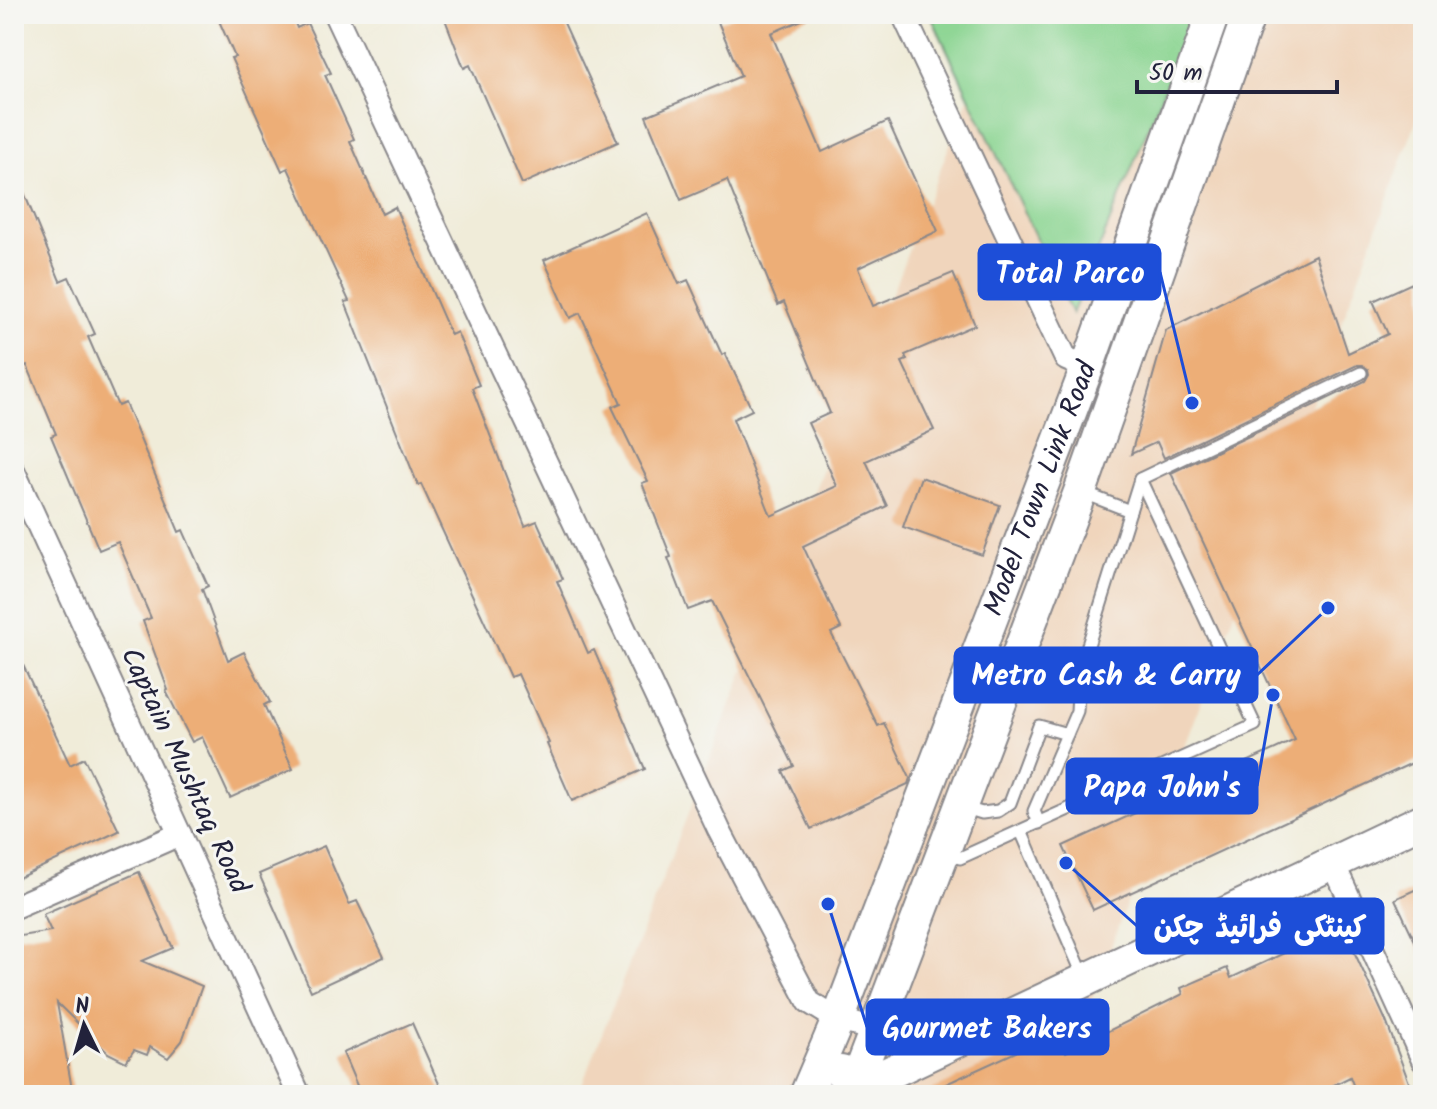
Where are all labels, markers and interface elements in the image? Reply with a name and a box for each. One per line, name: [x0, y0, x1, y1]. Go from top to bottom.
scale bar: [1137, 44, 1337, 94]
text: 50 m: [1149, 54, 1203, 93]
callout: Total Parco: [979, 245, 1160, 299]
text: Total Parco: [995, 251, 1145, 299]
street label: Model Town Link Road: [972, 354, 1110, 623]
street label: Captain Mushtaq Road: [107, 640, 261, 903]
callout: Metro Cash & Carry: [955, 648, 1257, 702]
text: Metro Cash & Carry: [971, 653, 1241, 701]
callout: Papa John's: [1067, 759, 1257, 813]
text: Papa John's: [1083, 765, 1241, 813]
callout: کینٹکی فرائیڈ چکن: [1137, 899, 1383, 953]
text: کینٹکی فرائیڈ چکن: [1153, 905, 1367, 953]
north arrow: [44, 985, 124, 1065]
text: N: [74, 990, 91, 1026]
callout: Gourmet Bakers: [867, 1000, 1108, 1054]
text: Gourmet Bakers: [882, 1006, 1092, 1054]

